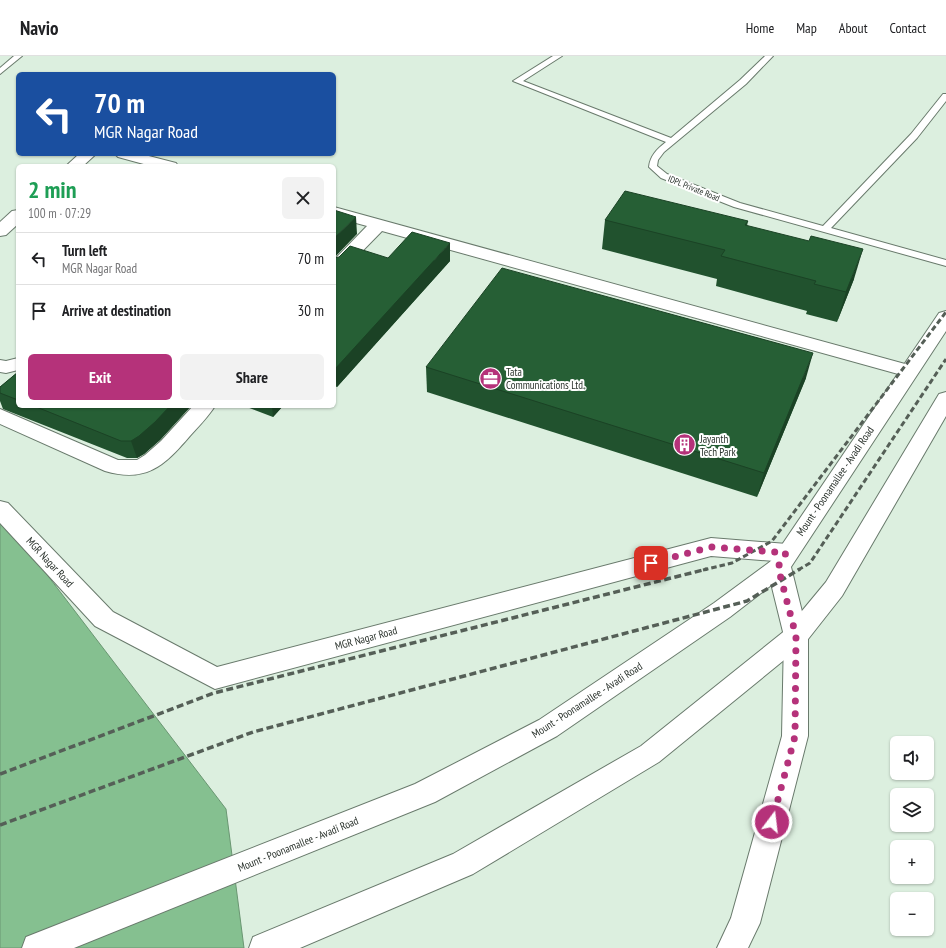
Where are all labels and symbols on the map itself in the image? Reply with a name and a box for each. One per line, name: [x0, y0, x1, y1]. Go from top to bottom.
street label: IDPL Private Road: [666, 173, 722, 203]
office icon: Tata Communications Ltd.: [478, 365, 504, 391]
place label: Tata Communications Ltd.: [506, 365, 585, 392]
street label: Mount - Poonamallee - Avadi Road: [793, 423, 877, 538]
building icon: Jayanth Tech Park: [672, 432, 698, 458]
place label: Jayanth Tech Park: [699, 432, 736, 459]
street label: MGR Nagar Road: [23, 534, 77, 590]
pin: [634, 546, 668, 580]
street label: MGR Nagar Road: [333, 623, 399, 653]
street label: Mount - Poonamallee - Avadi Road: [529, 659, 645, 741]
position arrow: [751, 801, 793, 843]
street label: Mount - Poonamallee - Avadi Road: [236, 813, 361, 875]

